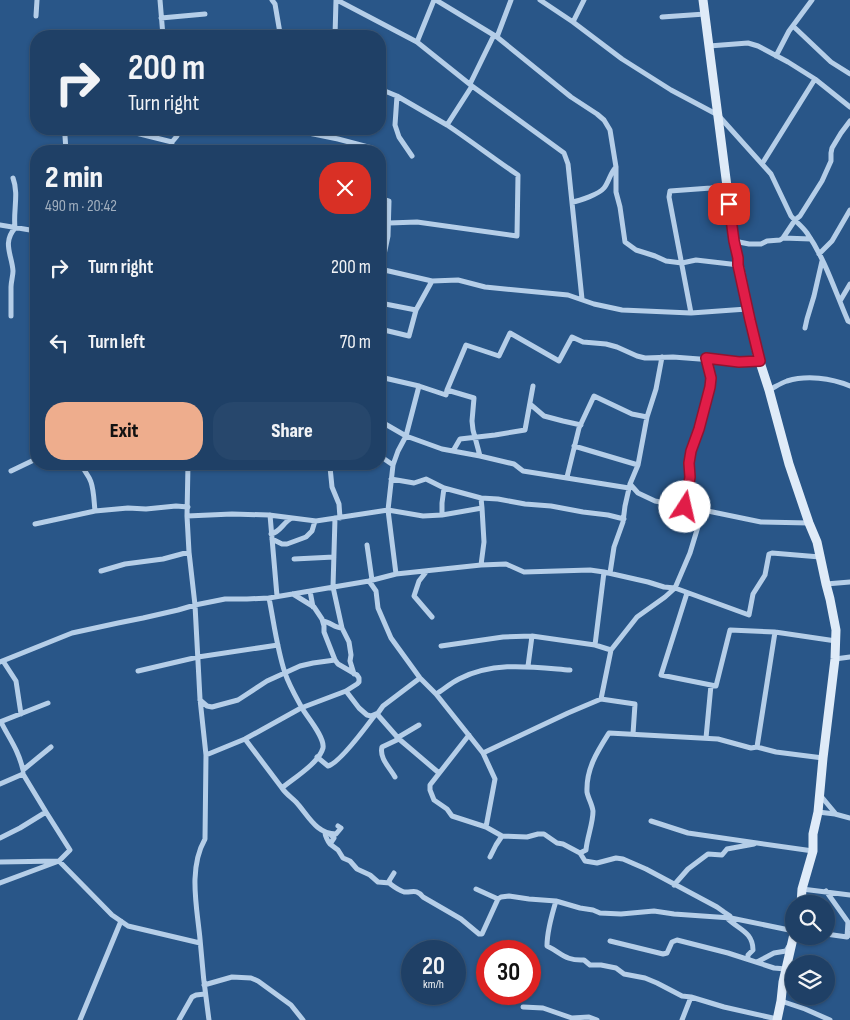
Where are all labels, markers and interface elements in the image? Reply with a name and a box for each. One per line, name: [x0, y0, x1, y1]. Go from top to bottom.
text: 200 m: [128, 47, 205, 90]
icon: right: [45, 50, 110, 115]
text: Turn right: [128, 90, 199, 117]
text: 2 min: [45, 160, 103, 196]
button: close: [319, 162, 371, 214]
pin: [708, 183, 750, 225]
icon: arrive: [715, 190, 743, 218]
text: 490 m · 20:42: [45, 197, 117, 216]
icon: right: [45, 254, 73, 282]
text: Turn right: [88, 256, 153, 279]
text: 200 m: [331, 256, 371, 279]
icon: left: [45, 329, 73, 357]
text: Turn left: [88, 331, 145, 354]
text: 70 m: [340, 331, 371, 354]
button: Exit: [45, 402, 203, 460]
button: Share: [213, 402, 371, 460]
position arrow: [658, 480, 710, 532]
map controls: [785, 895, 835, 1005]
button: search: [785, 895, 835, 945]
speed limit sign: 30: [476, 940, 541, 1005]
text: 20: [422, 951, 445, 982]
button: layers: [785, 955, 835, 1005]
text: km/h: [423, 977, 444, 992]

